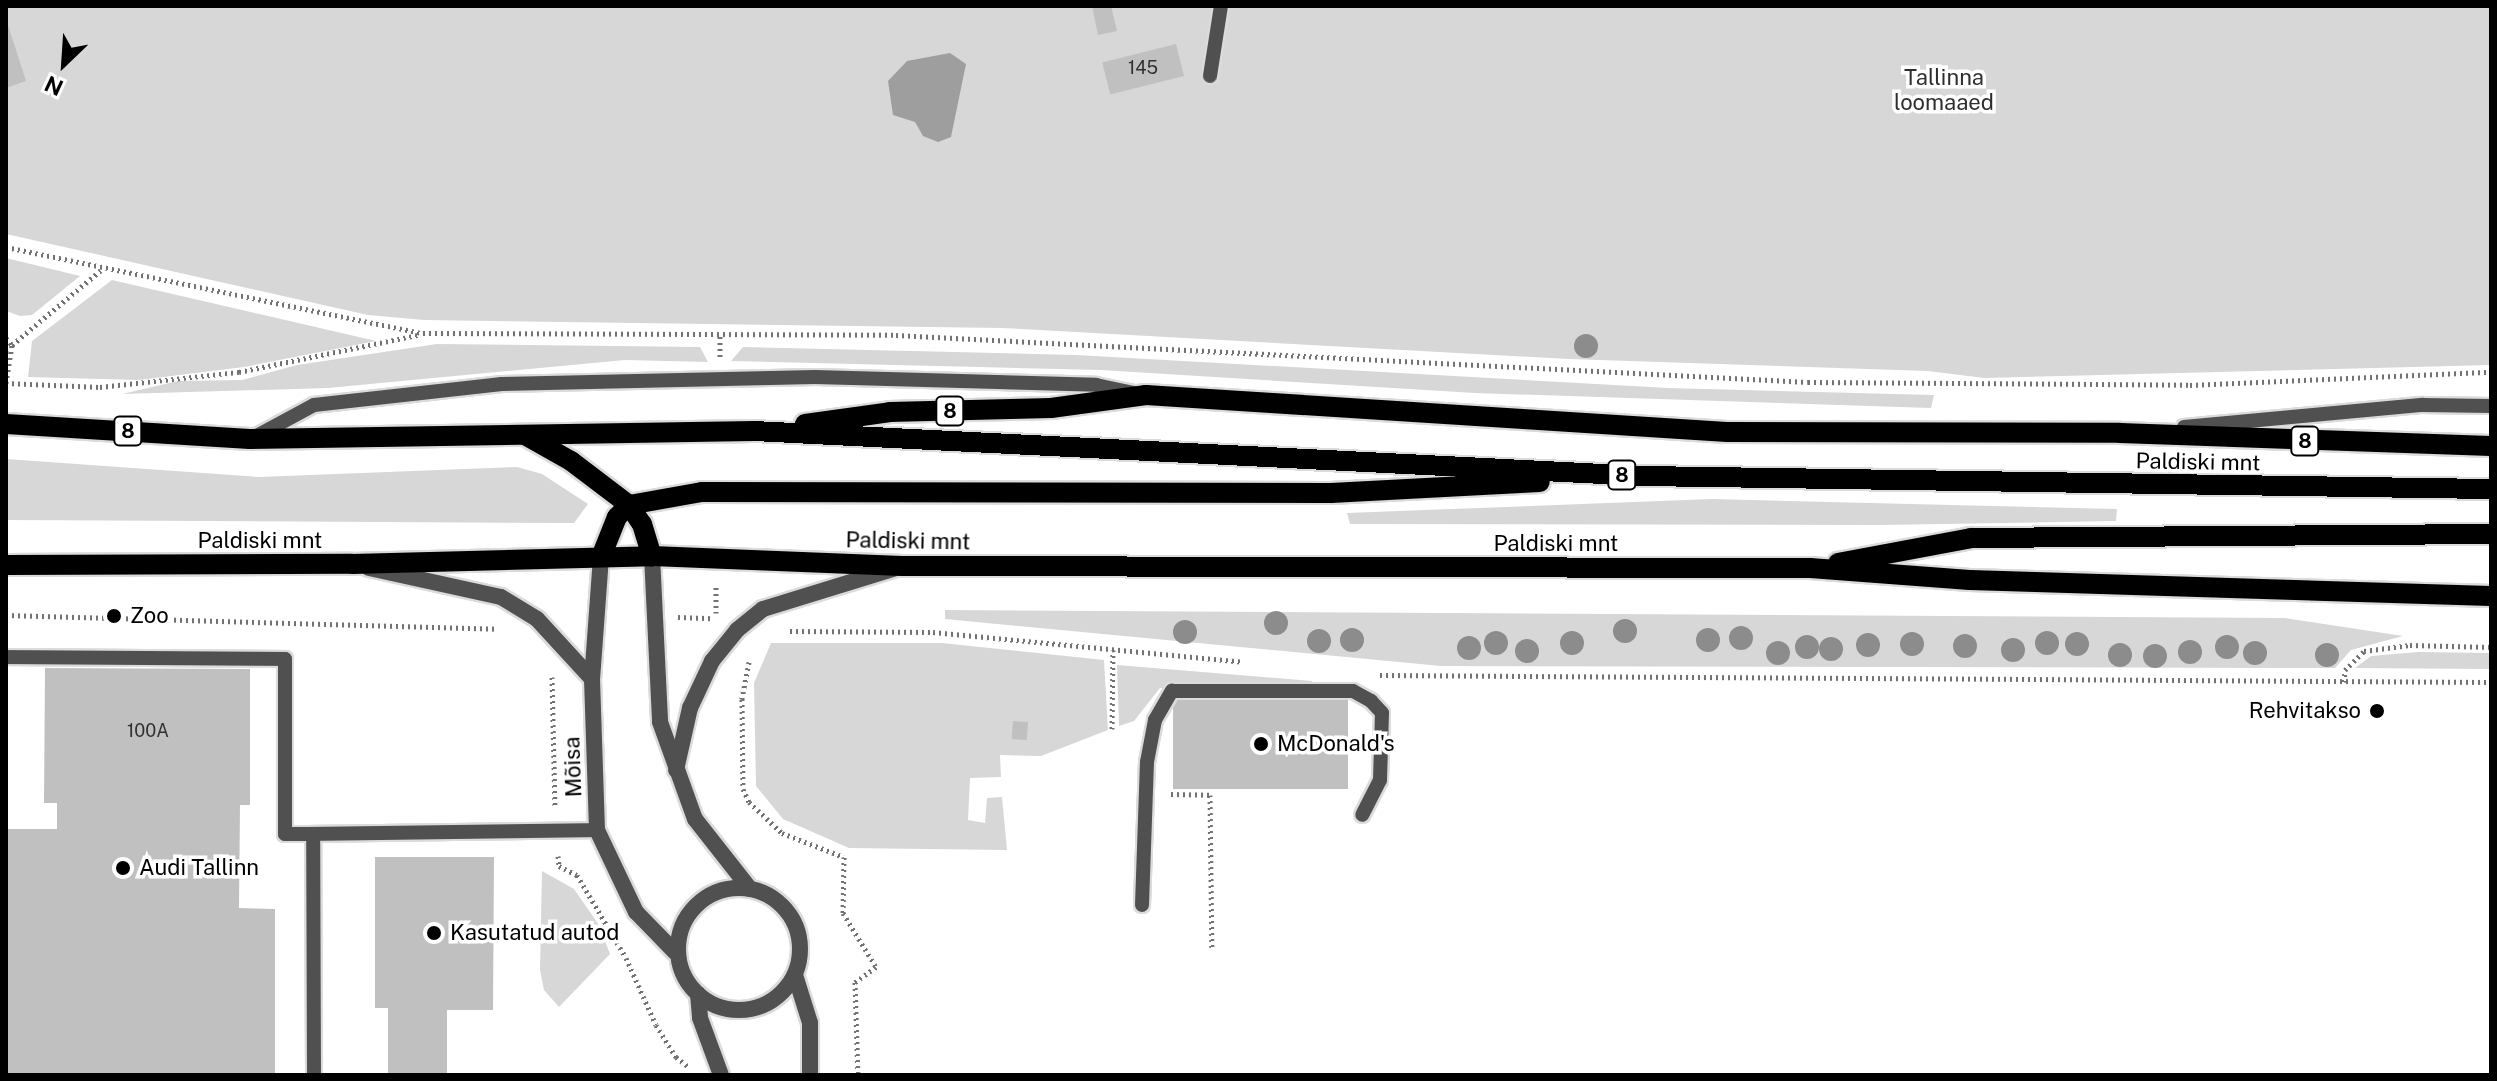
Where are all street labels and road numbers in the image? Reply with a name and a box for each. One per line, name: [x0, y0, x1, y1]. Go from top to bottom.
road number: 8: [934, 395, 966, 427]
road number: 8: [112, 415, 144, 447]
road number: 8: [2289, 425, 2321, 457]
street label: Paldiski mnt: [2135, 448, 2261, 476]
road number: 8: [1606, 459, 1638, 491]
street label: Paldiski mnt: [845, 527, 971, 555]
street label: Paldiski mnt: [198, 528, 322, 554]
street label: Paldiski mnt: [1494, 531, 1618, 557]
street label: Mõisa: [559, 736, 587, 798]

